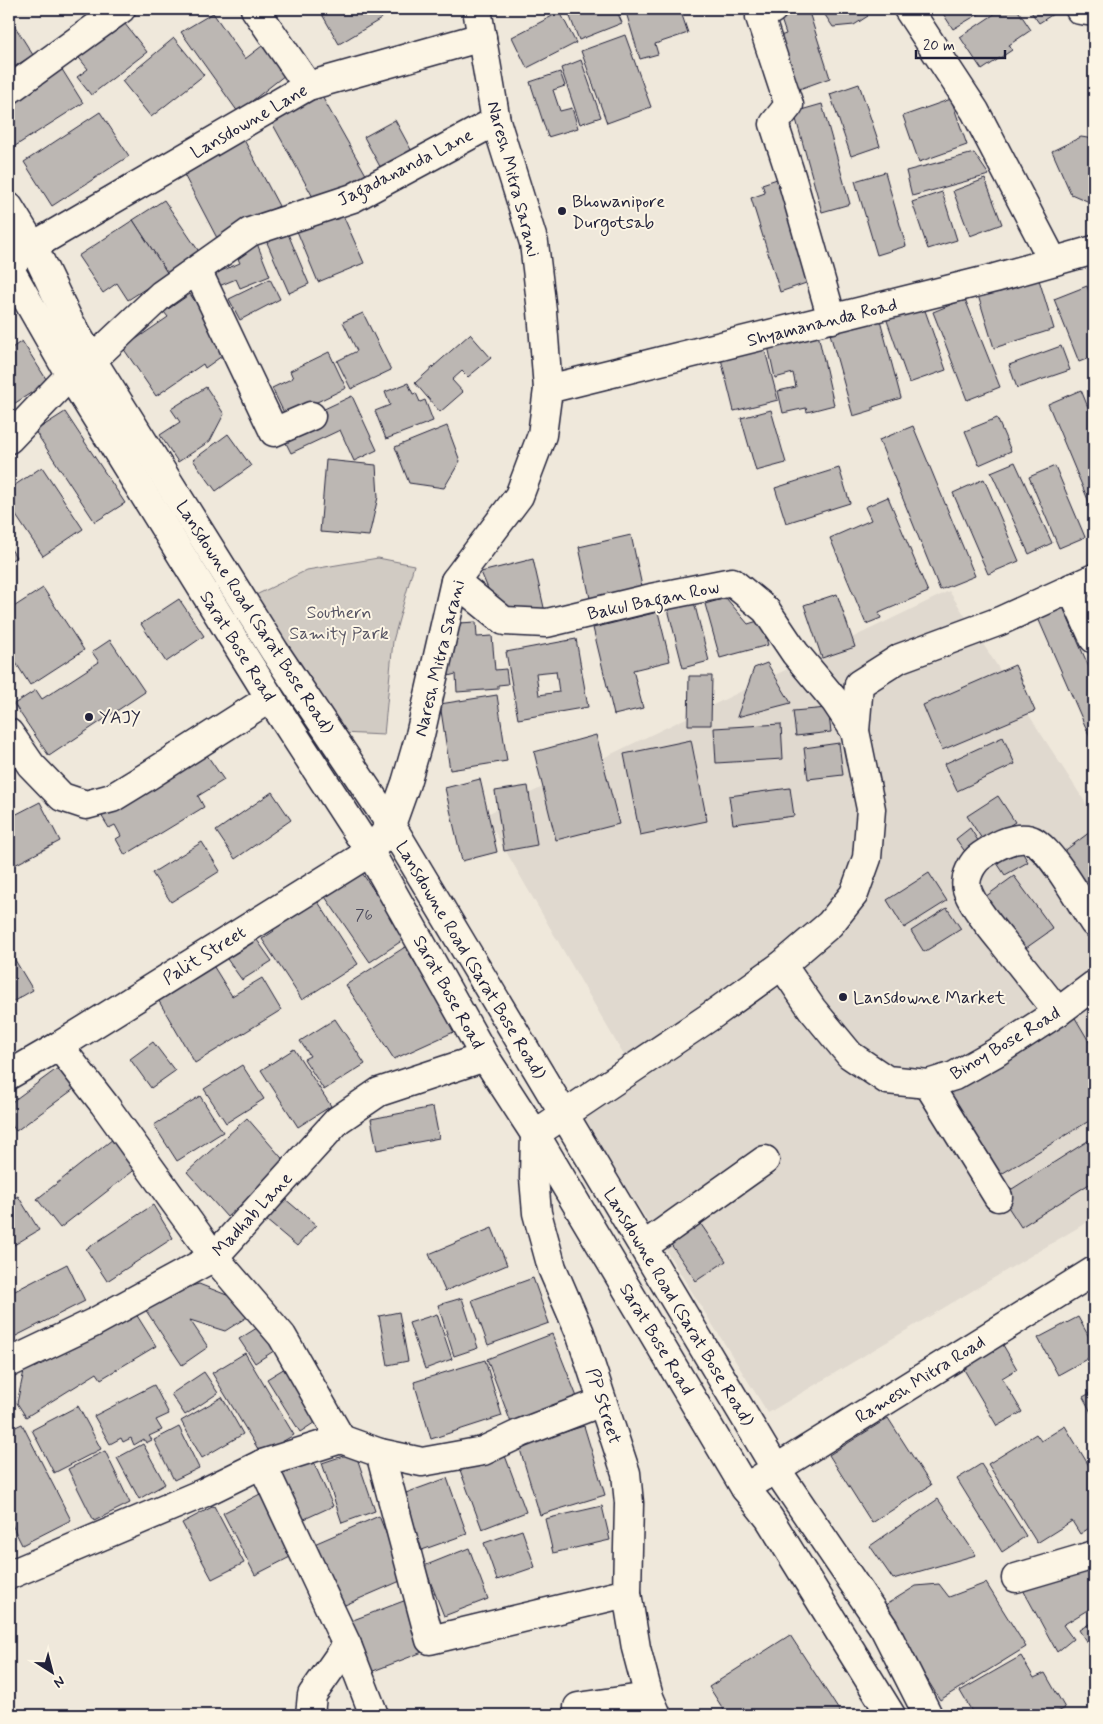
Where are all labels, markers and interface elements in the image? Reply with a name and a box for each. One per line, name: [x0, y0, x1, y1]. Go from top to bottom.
scale bar: [916, 28, 1004, 60]
text: 20 m: [923, 36, 955, 56]
street label: Lansdowne Lane: [187, 79, 312, 165]
street label: Naresh Mitra Sarani: [481, 99, 545, 260]
street label: Jagadananda Lane: [334, 123, 478, 214]
place label: Bhowanipore Durgotsab: [572, 190, 665, 236]
marker: Bhowanipore Durgotsab: [556, 205, 568, 217]
street label: Shyamananda Road: [745, 293, 900, 353]
street label: Lansdowne Road (Sarat Bose Road): [172, 497, 338, 737]
street label: Bakul Bagan Row: [585, 575, 722, 629]
street label: Naresh Mitra Sarani: [409, 577, 471, 739]
street label: Sarat Bose Road: [196, 588, 280, 704]
park label: Southern Samity Park: [289, 601, 389, 646]
place label: YAJY: [99, 706, 141, 730]
marker: YAJY: [83, 711, 95, 723]
street label: Lansdowne Road (Sarat Bose Road): [392, 838, 550, 1082]
house number: 76: [355, 906, 373, 926]
street label: Palit Street: [158, 921, 251, 991]
street label: Sarat Bose Road: [410, 933, 488, 1051]
place label: Lansdowne Market: [853, 986, 1006, 1010]
marker: Lansdowne Market: [837, 991, 849, 1003]
street label: Binoy Bose Road: [946, 1002, 1065, 1086]
street label: Madhab Lane: [207, 1167, 298, 1262]
street label: Lansdowne Road (Sarat Bose Road): [600, 1185, 758, 1429]
street label: Sarat Bose Road: [616, 1280, 698, 1398]
street label: Ramesh Mitra Road: [851, 1330, 990, 1429]
street label: PP Street: [580, 1365, 627, 1447]
north arrow: [28, 1646, 78, 1696]
text: N: [50, 1672, 68, 1692]

